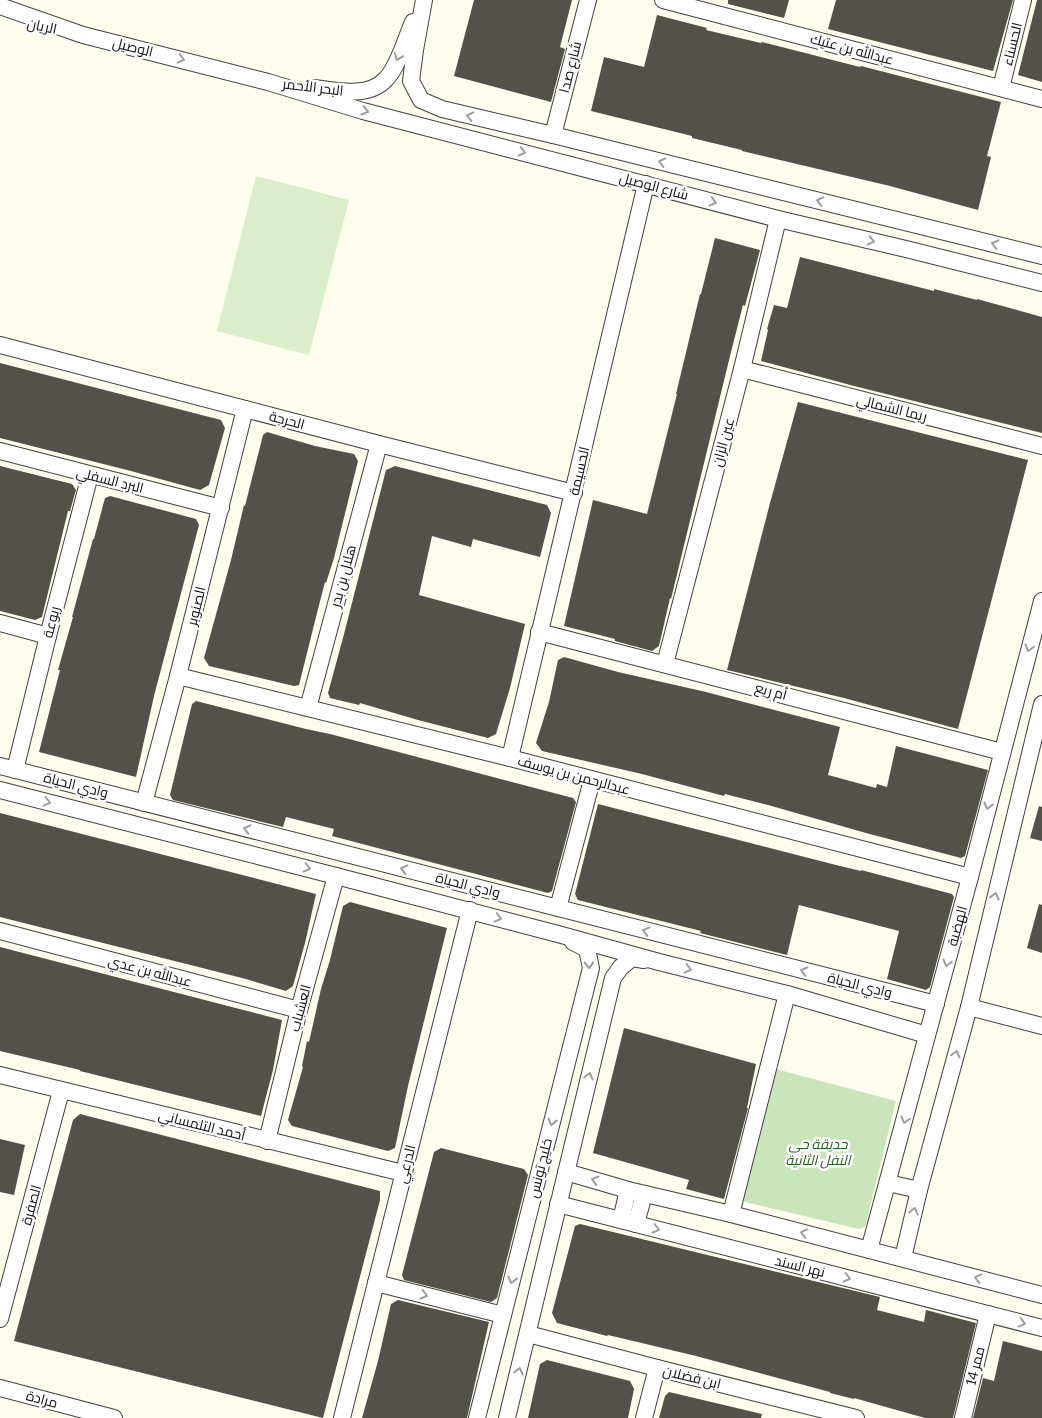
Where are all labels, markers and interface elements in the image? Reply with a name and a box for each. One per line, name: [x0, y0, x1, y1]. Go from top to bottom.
street label: الريان: [25, 15, 58, 38]
street label: الحسناء: [999, 21, 1026, 68]
street label: عبدالله بن عتيك: [808, 29, 896, 69]
street label: الوصيل: [111, 34, 155, 61]
street label: شارع صدا: [556, 40, 585, 95]
one-way arrow: [394, 52, 405, 61]
one-way arrow: [177, 54, 185, 64]
street label: البحر الأحمر: [280, 75, 344, 100]
one-way arrow: [360, 106, 368, 116]
one-way arrow: [466, 111, 475, 122]
one-way arrow: [518, 147, 526, 157]
one-way arrow: [658, 157, 667, 168]
street label: شارع الوصيل: [617, 169, 690, 204]
one-way arrow: [709, 196, 718, 207]
one-way arrow: [815, 196, 824, 207]
one-way arrow: [867, 235, 876, 246]
one-way arrow: [990, 239, 999, 250]
street label: ريما الشمالي: [854, 391, 929, 428]
street label: الحرجة: [267, 408, 307, 433]
street label: عين الزان: [709, 416, 738, 468]
street label: الحسيمة: [566, 445, 593, 497]
street label: البرد السفلي: [74, 464, 145, 500]
street label: هلال بن بدر: [327, 543, 360, 610]
street label: الصنوبر: [183, 585, 210, 628]
street label: ربوعة: [39, 605, 64, 640]
one-way arrow: [1025, 644, 1035, 652]
street label: أم ريع: [753, 678, 789, 705]
street label: عبدالرحمن بن يوسف: [516, 752, 632, 799]
street label: وادي الحياة: [41, 769, 110, 805]
one-way arrow: [43, 797, 51, 807]
one-way arrow: [983, 801, 994, 810]
one-way arrow: [242, 824, 251, 835]
one-way arrow: [302, 862, 311, 873]
one-way arrow: [400, 864, 409, 875]
street label: وادي الحياة: [433, 869, 502, 905]
one-way arrow: [989, 892, 1000, 901]
street label: الهضبة: [944, 904, 971, 948]
one-way arrow: [493, 912, 502, 923]
one-way arrow: [642, 926, 651, 937]
street label: عبدالله بن عدي: [105, 951, 194, 994]
one-way arrow: [942, 958, 953, 967]
one-way arrow: [584, 961, 594, 969]
one-way arrow: [684, 963, 693, 974]
one-way arrow: [799, 966, 808, 977]
street label: وادي الحياة: [825, 969, 894, 1005]
street label: العشباب: [286, 983, 315, 1033]
one-way arrow: [950, 1049, 961, 1058]
one-way arrow: [583, 1072, 594, 1081]
street label: أحمد التلمساني: [156, 1105, 248, 1147]
one-way arrow: [900, 1115, 910, 1123]
one-way arrow: [547, 1118, 557, 1126]
park label: حديقة حي النفل الثانية: [786, 1136, 852, 1169]
street label: خليج تونس: [525, 1137, 556, 1200]
street label: الدرعي: [393, 1143, 422, 1186]
one-way arrow: [592, 1176, 600, 1186]
street label: الصفرة: [18, 1183, 45, 1227]
one-way arrow: [908, 1207, 919, 1215]
one-way arrow: [652, 1223, 661, 1234]
one-way arrow: [799, 1228, 808, 1239]
street label: نهر السند: [773, 1252, 827, 1281]
one-way arrow: [843, 1272, 852, 1283]
one-way arrow: [973, 1273, 982, 1284]
one-way arrow: [507, 1275, 518, 1284]
one-way arrow: [419, 1289, 428, 1300]
one-way arrow: [1017, 1317, 1025, 1327]
street label: ممر 14: [962, 1345, 988, 1387]
street label: ابن فضلان: [661, 1362, 723, 1393]
one-way arrow: [513, 1366, 524, 1375]
street label: مرادة: [24, 1387, 59, 1412]

